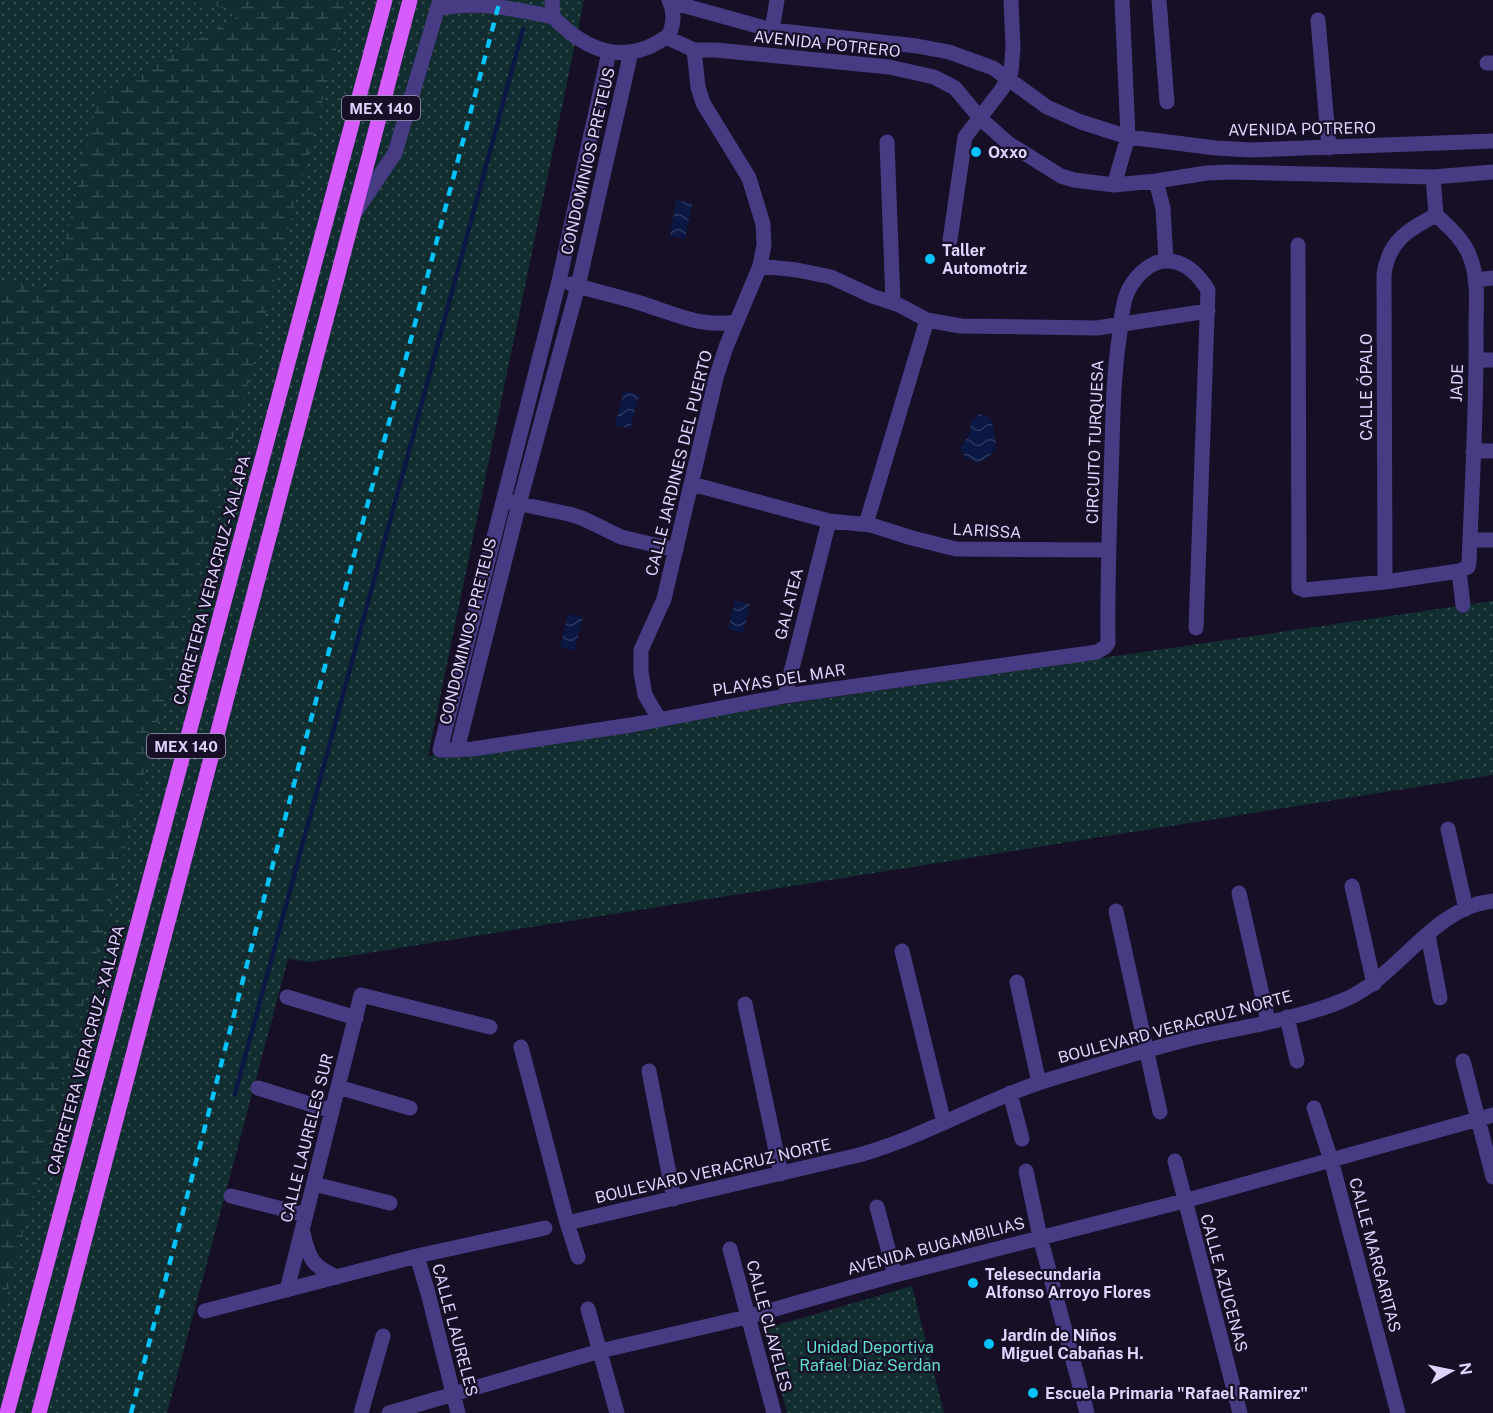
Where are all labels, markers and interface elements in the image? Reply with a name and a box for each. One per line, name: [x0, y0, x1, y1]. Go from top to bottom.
street label: AVENIDA POTRERO: [753, 27, 901, 61]
street label: CONDOMINIOS PRETEUS: [557, 65, 619, 257]
road number: MEX 140: [342, 96, 420, 120]
street label: AVENIDA POTRERO: [1228, 118, 1376, 140]
place label: Oxxo: [988, 143, 1027, 162]
marker: Oxxo: [969, 145, 983, 159]
place label: Taller Automotriz: [942, 241, 1027, 278]
marker: Taller Automotriz: [923, 252, 937, 266]
street label: CALLE ÓPALO: [1356, 333, 1376, 441]
street label: CALLE JARDINES DEL PUERTO: [642, 348, 716, 578]
street label: CIRCUITO TURQUESA: [1083, 360, 1107, 524]
street label: JADE: [1447, 364, 1467, 402]
street label: CARRETERA VERACRUZ - XALAPA: [169, 453, 255, 707]
street label: LARISSA: [952, 520, 1022, 542]
street label: CONDOMINIOS PRETEUS: [436, 536, 500, 726]
street label: GALATEA: [771, 566, 807, 642]
street label: PLAYAS DEL MAR: [711, 660, 847, 700]
road number: MEX 140: [147, 734, 225, 758]
street label: CARRETERA VERACRUZ - XALAPA: [43, 923, 129, 1177]
street label: BOULEVARD VERACRUZ NORTE: [1056, 987, 1294, 1067]
street label: CALLE LAURELES SUR: [277, 1052, 337, 1224]
street label: BOULEVARD VERACRUZ NORTE: [593, 1135, 833, 1207]
street label: CALLE MARGARITAS: [1345, 1176, 1405, 1334]
street label: CALLE AZUCENAS: [1196, 1212, 1252, 1354]
street label: AVENIDA BUGAMBILIAS: [845, 1213, 1027, 1279]
street label: CALLE CLAVELES: [742, 1258, 796, 1394]
street label: CALLE LAURELES: [428, 1261, 482, 1399]
place label: Telesecundaria Alfonso Arroyo Flores: [985, 1265, 1151, 1302]
marker: Telesecundaria Alfonso Arroyo Flores: [966, 1276, 980, 1290]
place label: Jardín de Niños Miguel Cabañas H.: [1001, 1326, 1143, 1363]
marker: Jardín de Niños Miguel Cabañas H.: [982, 1337, 996, 1351]
park label: Unidad Deportiva Rafael Diaz Serdan: [799, 1338, 941, 1375]
north arrow: [1421, 1341, 1481, 1401]
text: N: [1455, 1361, 1476, 1376]
place label: Escuela Primaria "Rafael Ramirez": [1045, 1384, 1308, 1403]
marker: Escuela Primaria "Rafael Ramirez": [1026, 1386, 1040, 1400]

